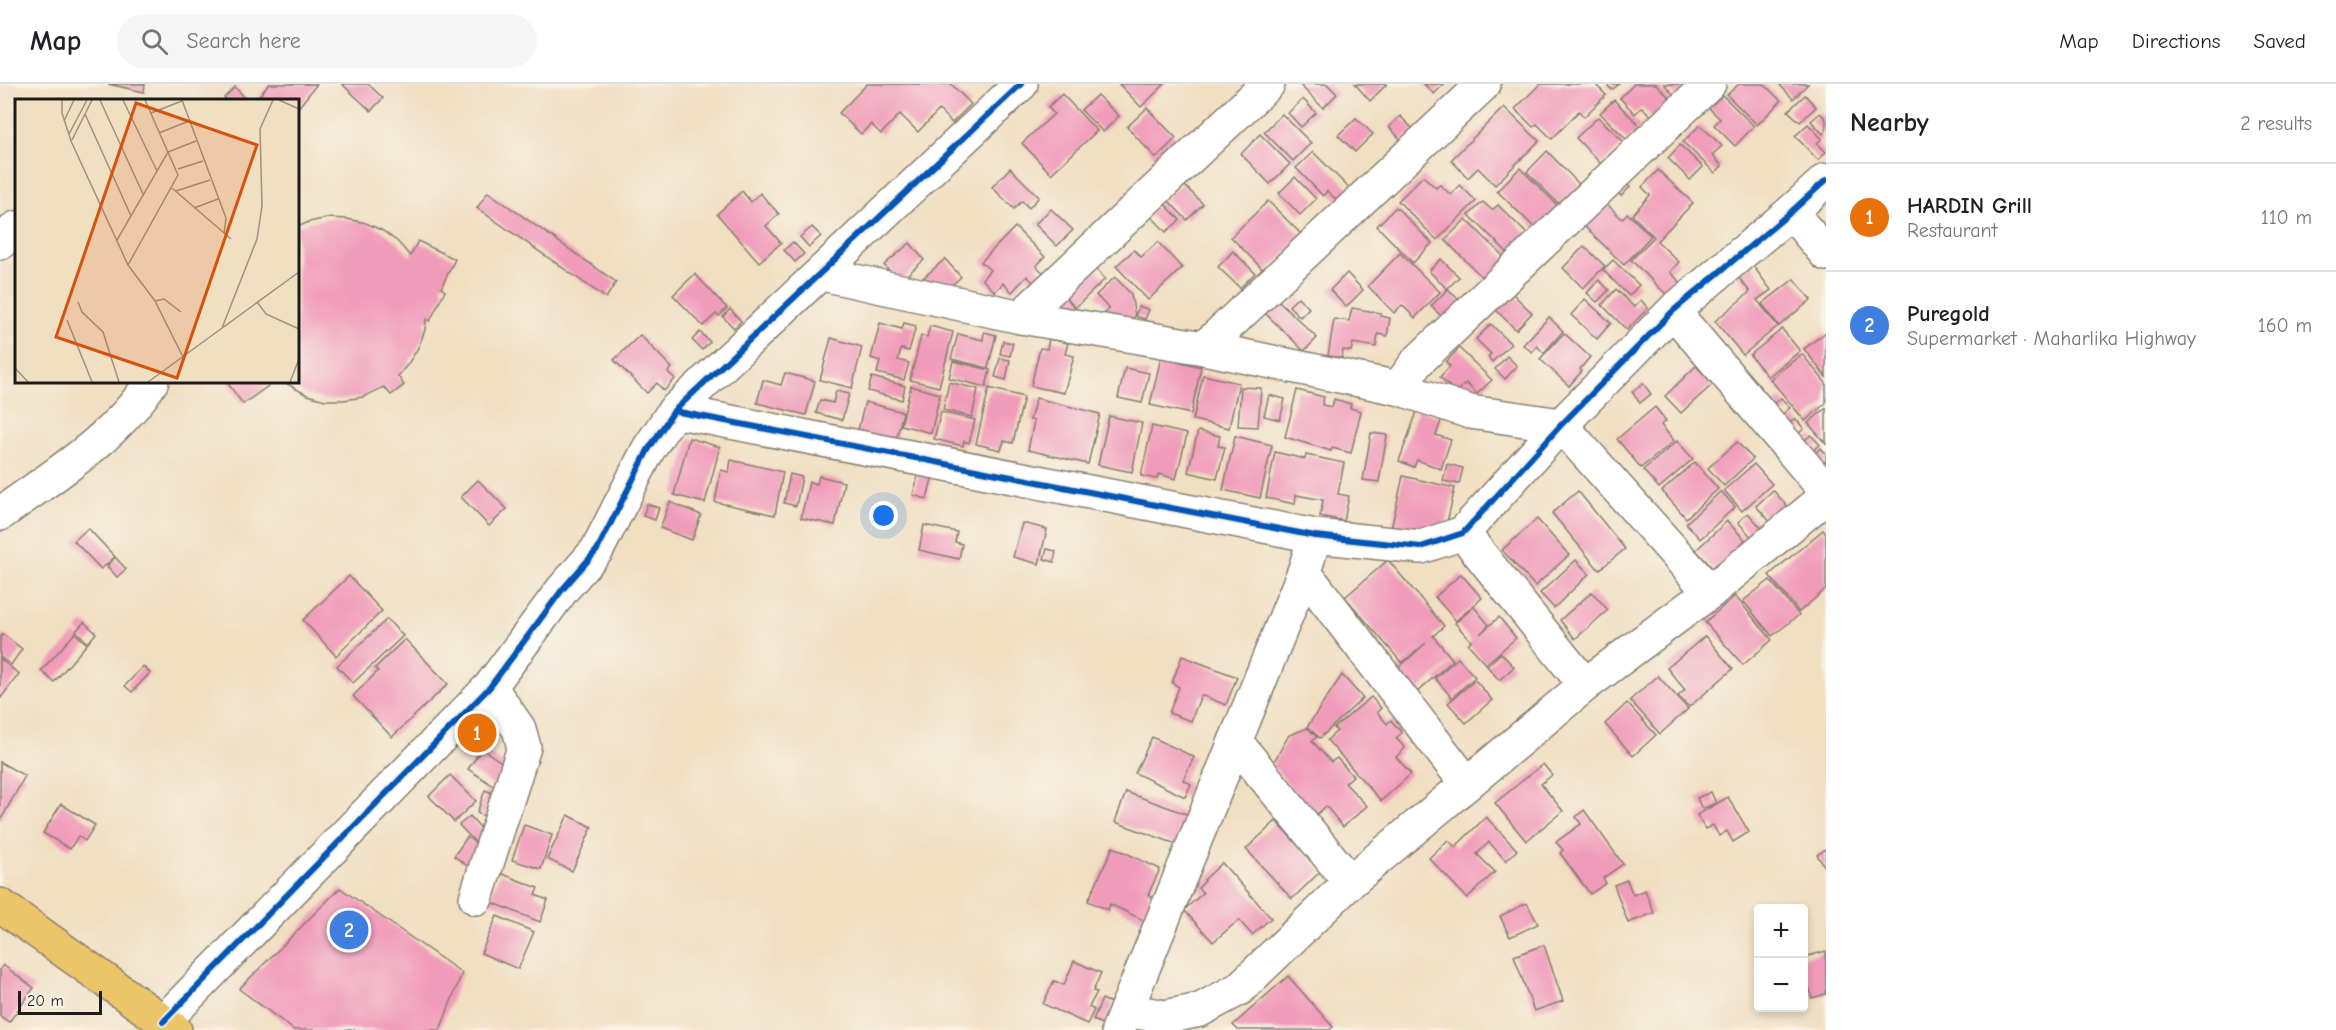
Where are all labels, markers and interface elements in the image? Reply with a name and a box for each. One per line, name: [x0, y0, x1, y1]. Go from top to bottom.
search box: [117, 14, 537, 68]
text: Map: [30, 25, 81, 57]
icon: search: [138, 25, 171, 58]
text: Search here: [186, 28, 301, 54]
text: Map: [2059, 29, 2099, 53]
text: Directions: [2132, 29, 2221, 53]
text: Saved: [2254, 29, 2306, 53]
inset map: [15, 99, 298, 382]
text: Nearby: [1850, 108, 1929, 138]
text: 2 results: [2240, 112, 2312, 135]
text: HARDIN Grill: [1907, 193, 2032, 219]
text: 1: [1866, 206, 1873, 229]
text: 110 m: [2261, 206, 2312, 229]
text: Restaurant: [1907, 219, 1997, 242]
text: Puregold: [1907, 301, 1990, 327]
text: 2: [1865, 314, 1874, 337]
text: 160 m: [2258, 314, 2312, 337]
text: Supermarket · Maharlika Highway: [1907, 327, 2196, 350]
your location: [869, 501, 898, 530]
pin: 1: [458, 710, 496, 756]
map controls: [1754, 904, 1808, 1012]
button: +: [1754, 904, 1808, 958]
pin: 2: [330, 908, 368, 952]
button: −: [1754, 958, 1808, 1012]
scale bar: [18, 988, 102, 1016]
text: 20 m: [27, 992, 64, 1010]

